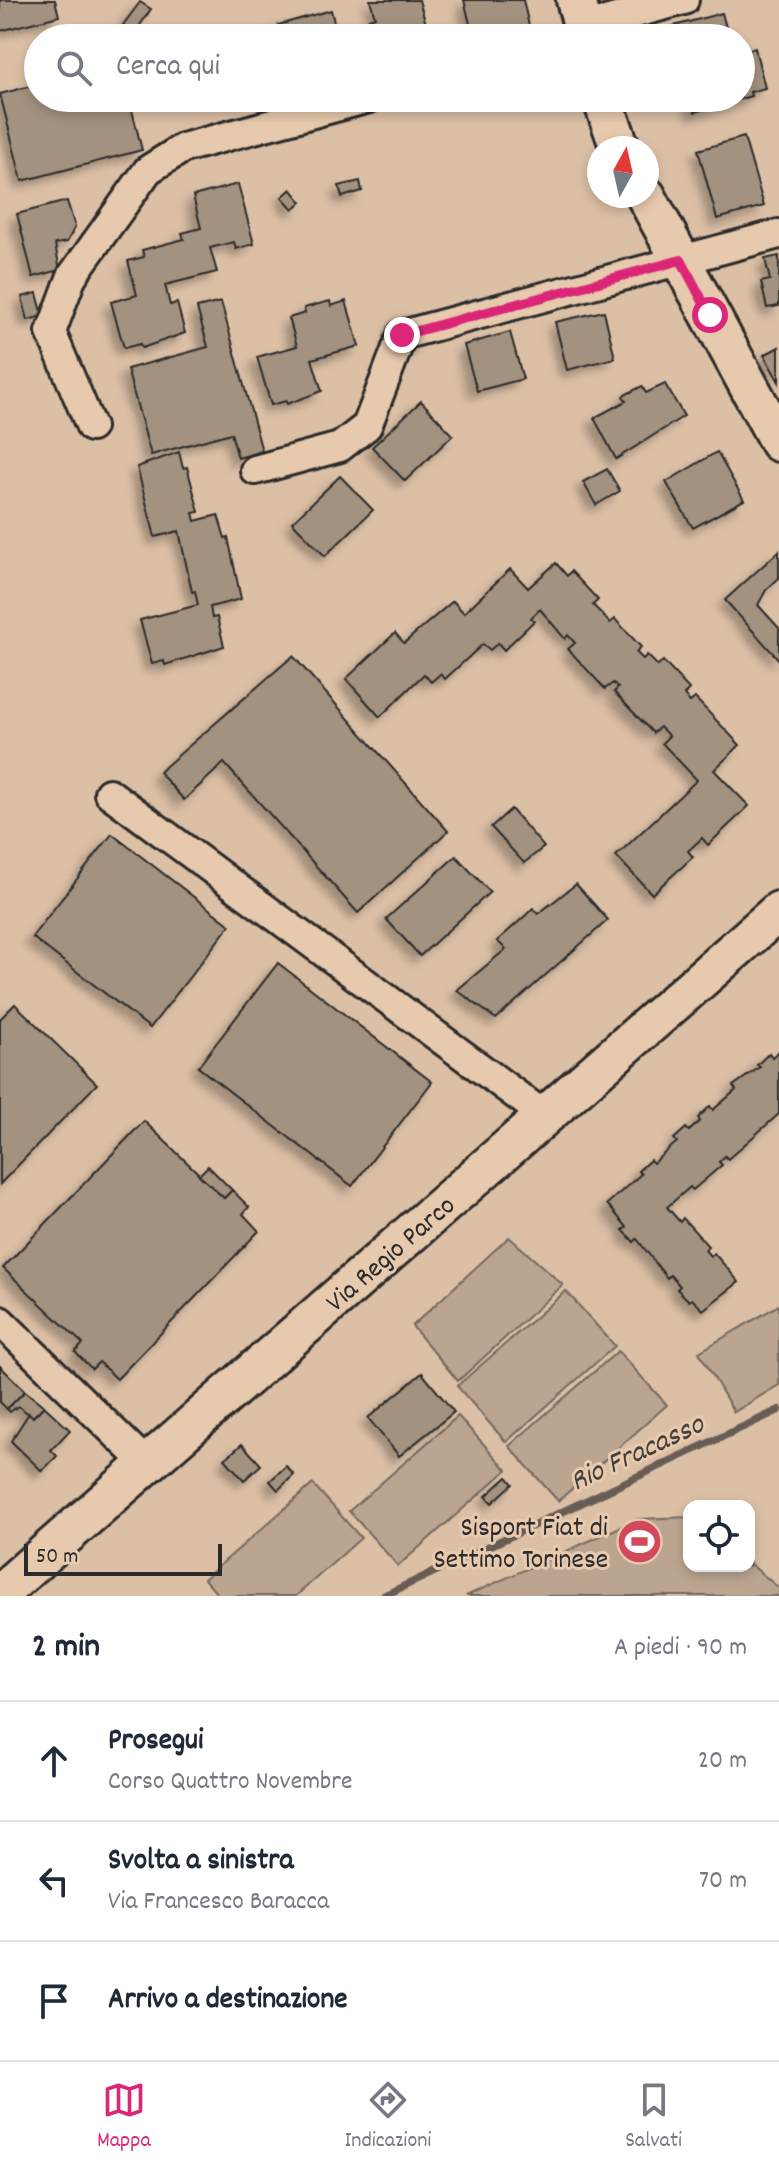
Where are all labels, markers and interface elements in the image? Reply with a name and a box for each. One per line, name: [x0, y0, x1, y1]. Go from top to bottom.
search box: [24, 24, 755, 112]
icon: search: [52, 46, 96, 90]
text: Cerca qui: [116, 47, 220, 90]
north arrow: [587, 136, 659, 208]
route start: [692, 297, 728, 333]
route end: [384, 317, 420, 353]
street label: Via Regio Parco: [319, 1188, 466, 1323]
water label: Rio Fracasso: [564, 1405, 714, 1505]
map controls: [683, 1500, 755, 1572]
button: locate: [683, 1500, 755, 1572]
place label: Sisport Fiat di Settimo Torinese: [433, 1510, 608, 1582]
sports icon: Sisport Fiat di Settimo Torinese: [615, 1517, 663, 1565]
scale bar: [24, 1540, 222, 1576]
text: 50 m: [36, 1542, 78, 1573]
text: 2 min: [32, 1624, 100, 1673]
text: A piedi · 90 m: [614, 1630, 747, 1667]
text: Prosegui: [108, 1721, 204, 1764]
icon: ahead: [32, 1739, 76, 1783]
text: 20 m: [698, 1743, 747, 1780]
text: Corso Quattro Novembre: [108, 1764, 352, 1801]
text: Svolta a sinistra: [108, 1841, 294, 1884]
icon: left: [32, 1859, 76, 1903]
text: 70 m: [699, 1863, 747, 1900]
text: Via Francesco Baracca: [108, 1884, 329, 1921]
icon: arrive: [32, 1979, 76, 2023]
text: Arrivo a destinazione: [108, 1980, 348, 2023]
tab: Mappa: [97, 2078, 151, 2157]
tab: Indicazioni: [345, 2078, 431, 2157]
tab: Salvati: [625, 2078, 682, 2157]

